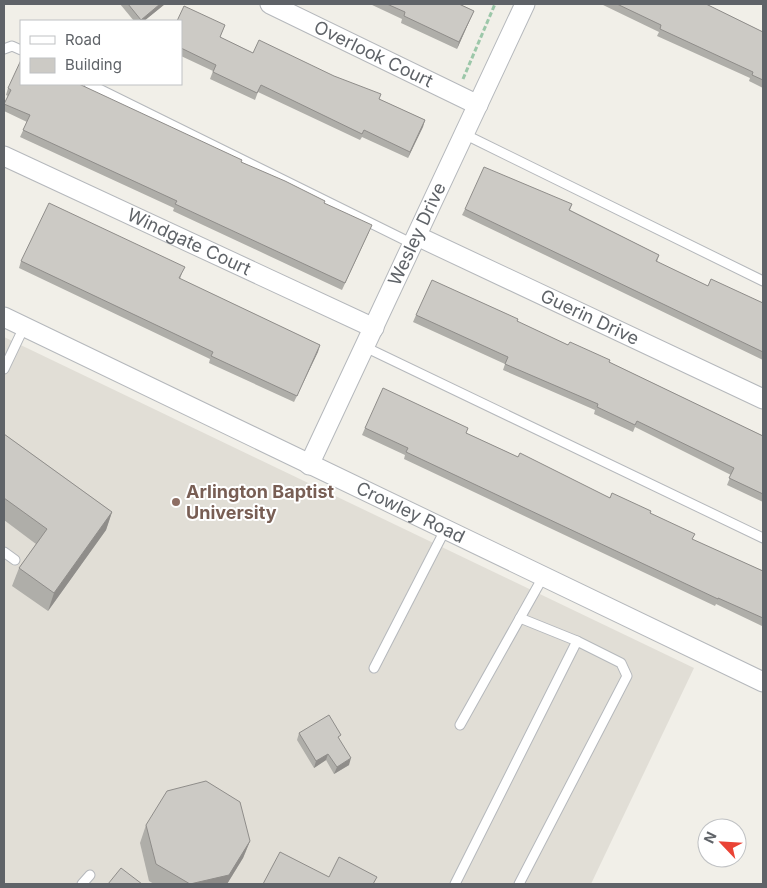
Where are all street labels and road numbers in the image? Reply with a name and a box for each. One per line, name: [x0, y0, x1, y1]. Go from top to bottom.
street label: Overlook Court: [311, 16, 437, 92]
street label: Wesley Drive: [384, 179, 450, 289]
street label: Windgate Court: [124, 204, 254, 279]
street label: Guerin Drive: [537, 285, 643, 349]
street label: Crowley Road: [353, 477, 468, 547]

